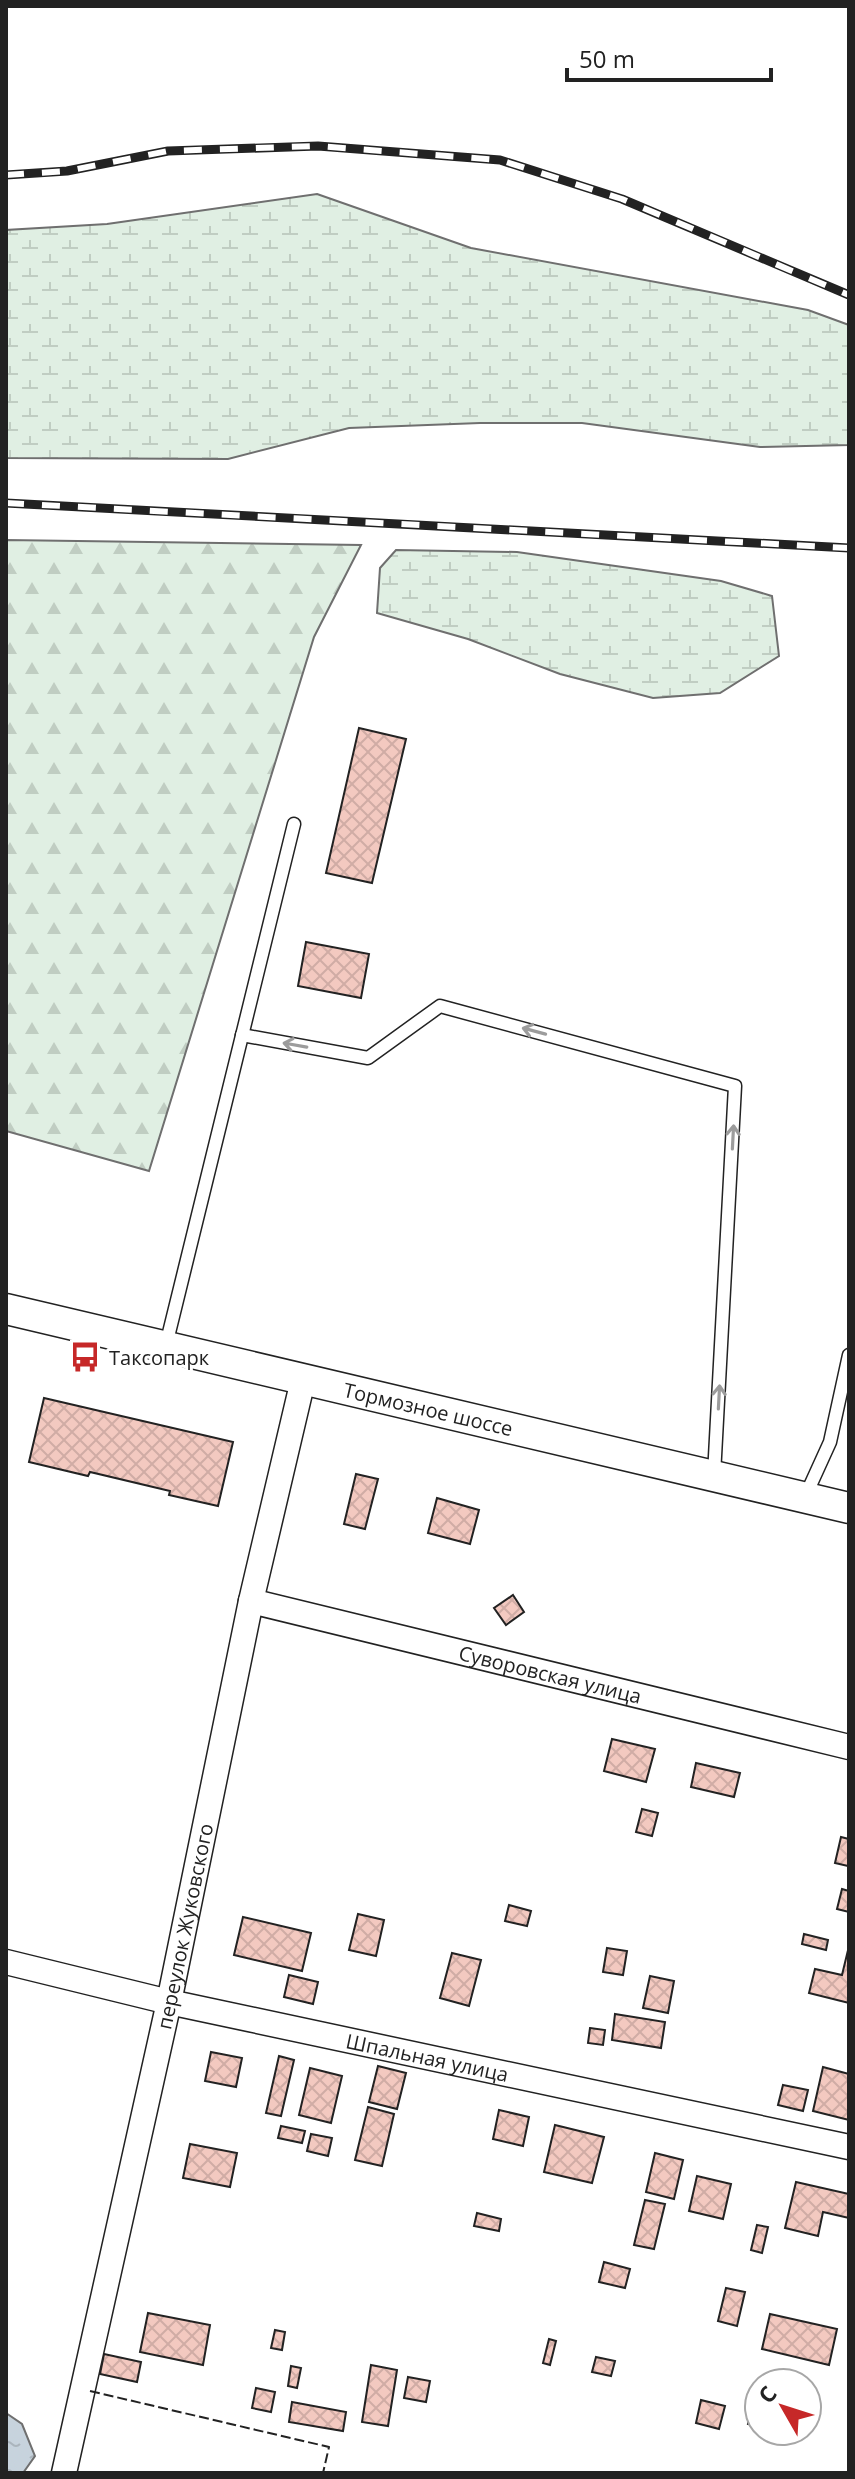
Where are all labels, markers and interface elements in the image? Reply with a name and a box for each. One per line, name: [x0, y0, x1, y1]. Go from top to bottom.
scale bar: [567, 32, 771, 82]
text: 50 m: [579, 42, 635, 75]
one-way arrow: [521, 1023, 547, 1038]
one-way arrow: [283, 1036, 308, 1051]
one-way arrow: [725, 1124, 740, 1151]
bus stop icon: Таксопарк: [68, 1340, 102, 1374]
place label: Таксопарк: [109, 1344, 210, 1371]
street label: Тормозное шоссе: [341, 1376, 516, 1442]
one-way arrow: [711, 1384, 726, 1411]
street label: Суворовская улица: [456, 1639, 644, 1709]
street label: переулок Жуковского: [150, 1821, 219, 2032]
street label: Шпальная улица: [344, 2027, 511, 2088]
north arrow: [743, 2367, 823, 2447]
text: С: [751, 2379, 783, 2409]

